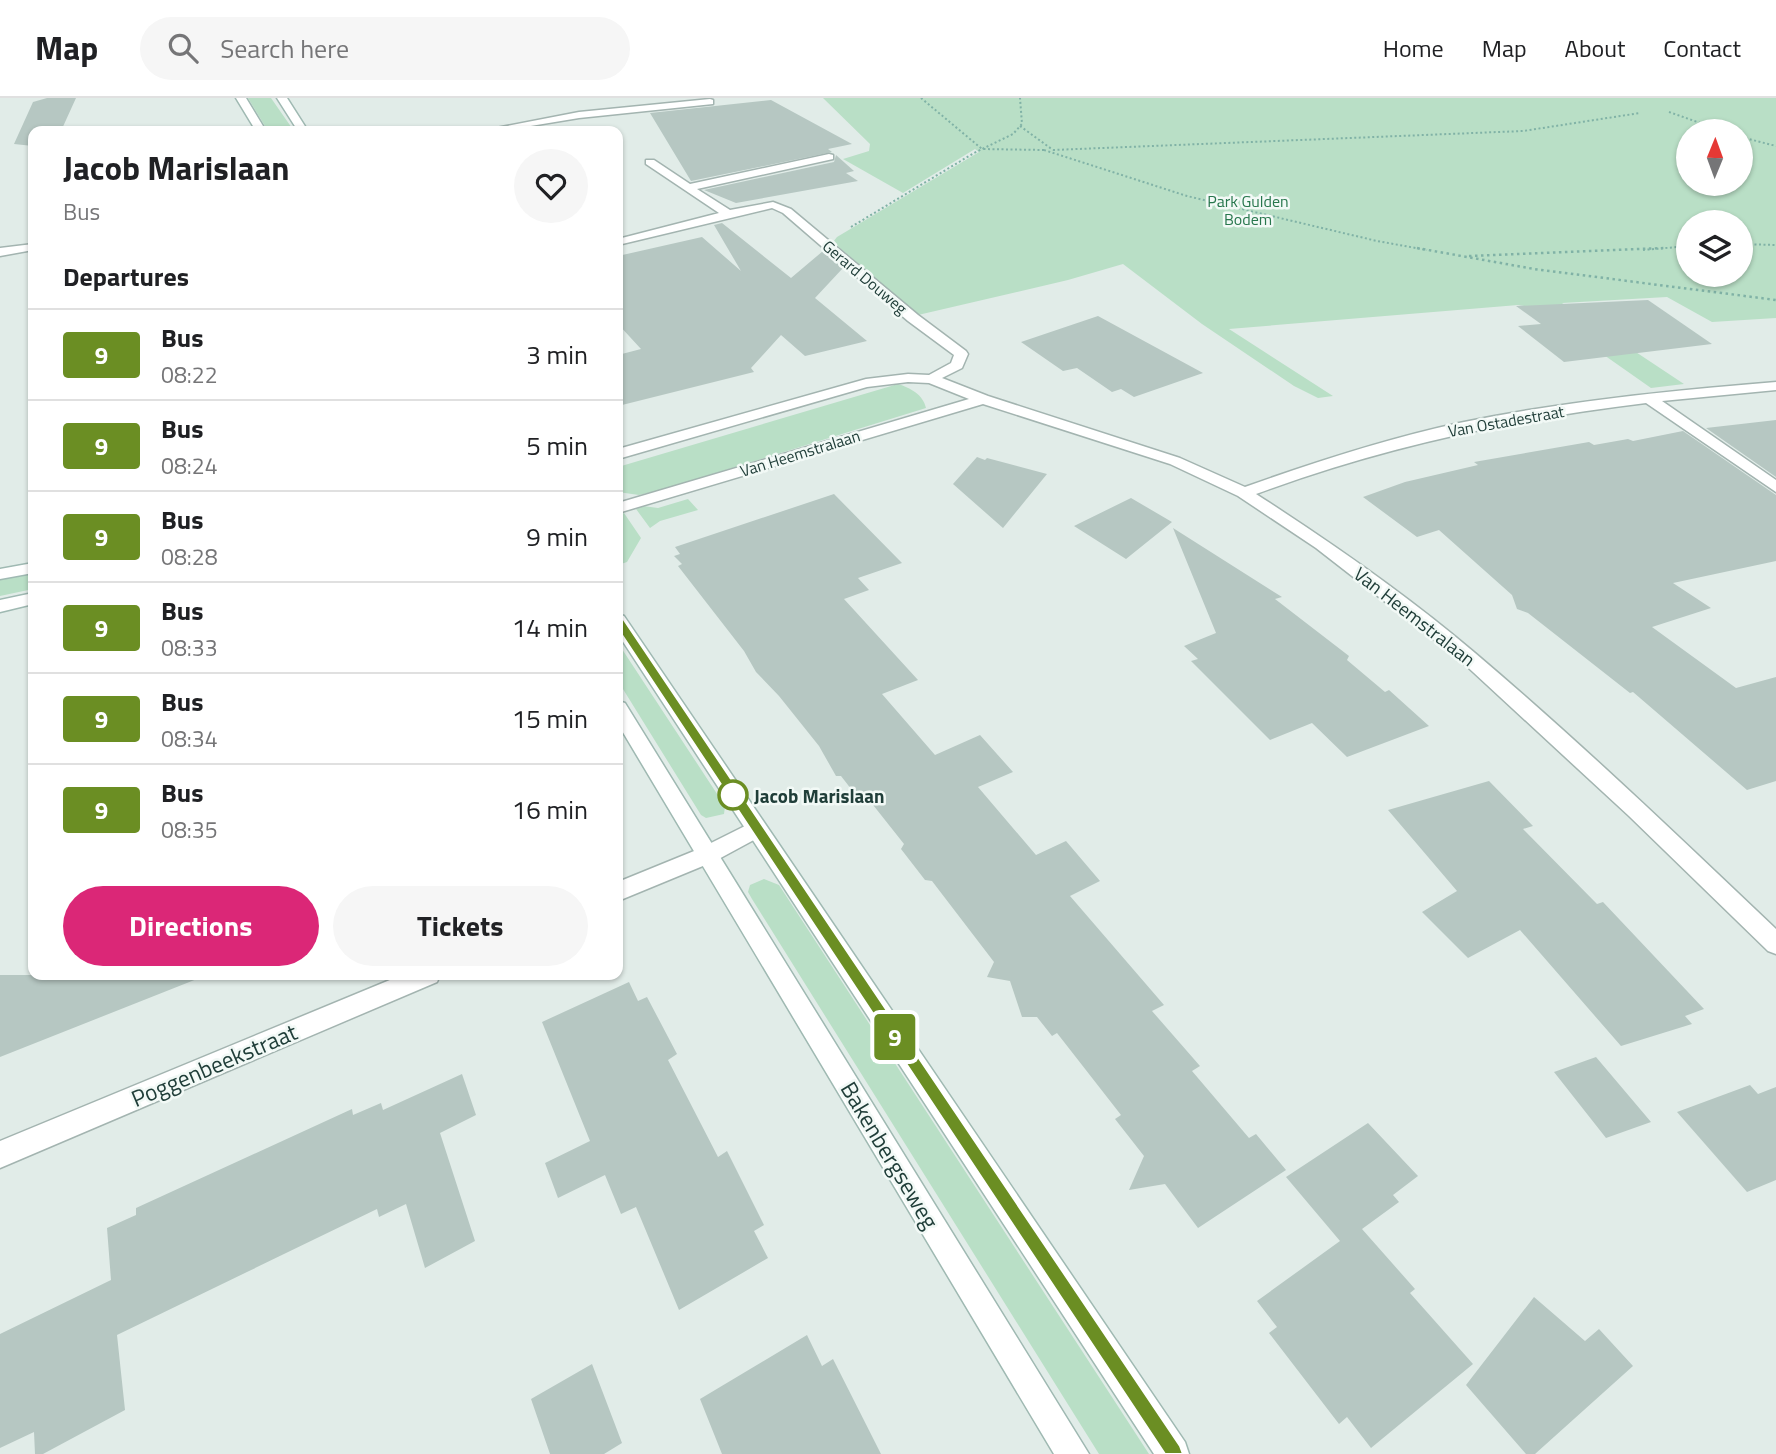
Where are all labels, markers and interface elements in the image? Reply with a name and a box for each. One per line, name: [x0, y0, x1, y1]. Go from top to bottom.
search box: [140, 17, 630, 80]
text: Map: [35, 23, 98, 73]
icon: search: [164, 29, 202, 67]
text: Search here: [220, 29, 349, 68]
text: Home: [1383, 30, 1444, 66]
text: Map: [1482, 30, 1527, 66]
text: About: [1565, 30, 1625, 66]
text: Contact: [1663, 30, 1741, 66]
north arrow: [1676, 119, 1754, 196]
map controls: [1676, 119, 1753, 287]
text: Jacob Marislaan: [63, 143, 290, 193]
button: heart: [514, 149, 588, 223]
park label: Park Gulden Bodem: [1207, 189, 1289, 231]
text: Bus: [63, 194, 100, 229]
button: layers: [1676, 210, 1753, 287]
street label: Gerard Douweg: [817, 234, 913, 320]
text: Departures: [63, 257, 189, 296]
text: Bus: [161, 318, 203, 357]
text: 3 min: [526, 335, 588, 374]
text: 9: [95, 337, 108, 373]
text: 08:22: [161, 357, 218, 392]
street label: Van Ostadestraat: [1446, 399, 1566, 443]
text: Bus: [161, 409, 203, 448]
street label: Van Heemstralaan: [737, 423, 863, 483]
text: 5 min: [526, 426, 588, 465]
text: 9: [95, 428, 108, 464]
text: 08:24: [161, 448, 218, 483]
text: Bus: [161, 500, 203, 539]
text: 9 min: [526, 517, 588, 556]
text: 9: [95, 519, 108, 555]
text: 08:28: [161, 539, 218, 574]
street label: Van Heemstralaan: [1348, 559, 1482, 673]
text: Bus: [161, 591, 203, 630]
text: 14 min: [512, 608, 588, 647]
text: 9: [95, 610, 108, 646]
text: 08:33: [161, 630, 218, 665]
text: Bus: [161, 682, 203, 721]
text: 15 min: [512, 699, 588, 738]
text: 9: [95, 701, 108, 737]
text: 08:34: [161, 721, 218, 756]
text: Bus: [161, 773, 203, 812]
marker: Jacob Marislaan: [718, 780, 748, 810]
place label: Jacob Marislaan: [754, 781, 884, 810]
text: 16 min: [512, 790, 588, 829]
text: 9: [95, 792, 108, 828]
text: 08:35: [161, 812, 218, 847]
button: Directions: [63, 886, 319, 966]
button: Tickets: [333, 886, 588, 966]
street label: Poggenbeekstraat: [125, 1014, 303, 1116]
line badge: 9: [872, 1014, 918, 1060]
text: 9: [888, 1019, 902, 1055]
street label: Bakenbergseweg: [832, 1075, 948, 1236]

